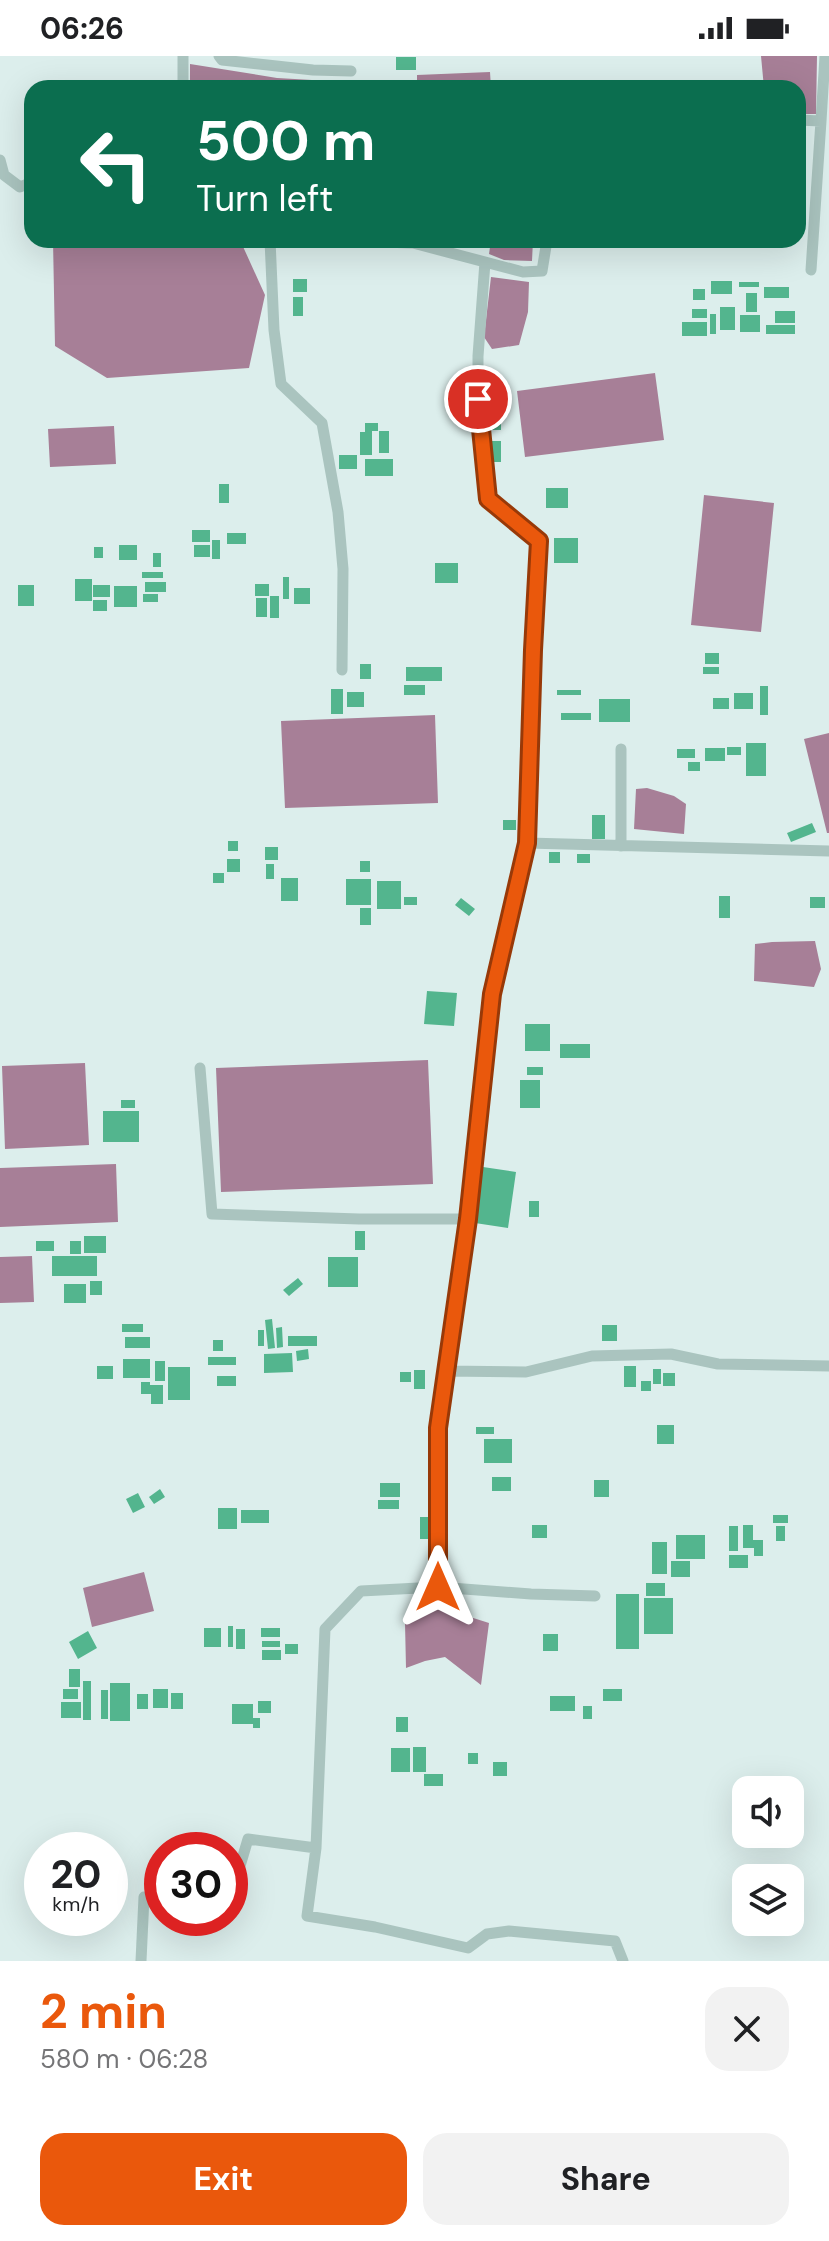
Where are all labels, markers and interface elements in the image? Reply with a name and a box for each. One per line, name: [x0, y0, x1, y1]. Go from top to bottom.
text: 06:26: [40, 9, 124, 48]
text: 500 m: [196, 104, 376, 177]
icon: left: [64, 112, 168, 216]
text: Turn left: [196, 175, 333, 222]
pin: [444, 365, 512, 433]
icon: arrive: [456, 377, 500, 421]
position arrow: [396, 1545, 480, 1629]
map controls: [732, 1776, 804, 1936]
button: sound: [732, 1776, 804, 1848]
speed limit sign: 30: [144, 1832, 248, 1936]
text: 20: [50, 1848, 102, 1900]
button: layers: [732, 1864, 804, 1936]
text: km/h: [52, 1891, 100, 1917]
text: 2 min: [40, 1980, 167, 2043]
button: close: [705, 1987, 789, 2071]
text: 580 m · 06:28: [40, 2042, 208, 2076]
button: Exit: [40, 2133, 407, 2225]
button: Share: [423, 2133, 789, 2225]

